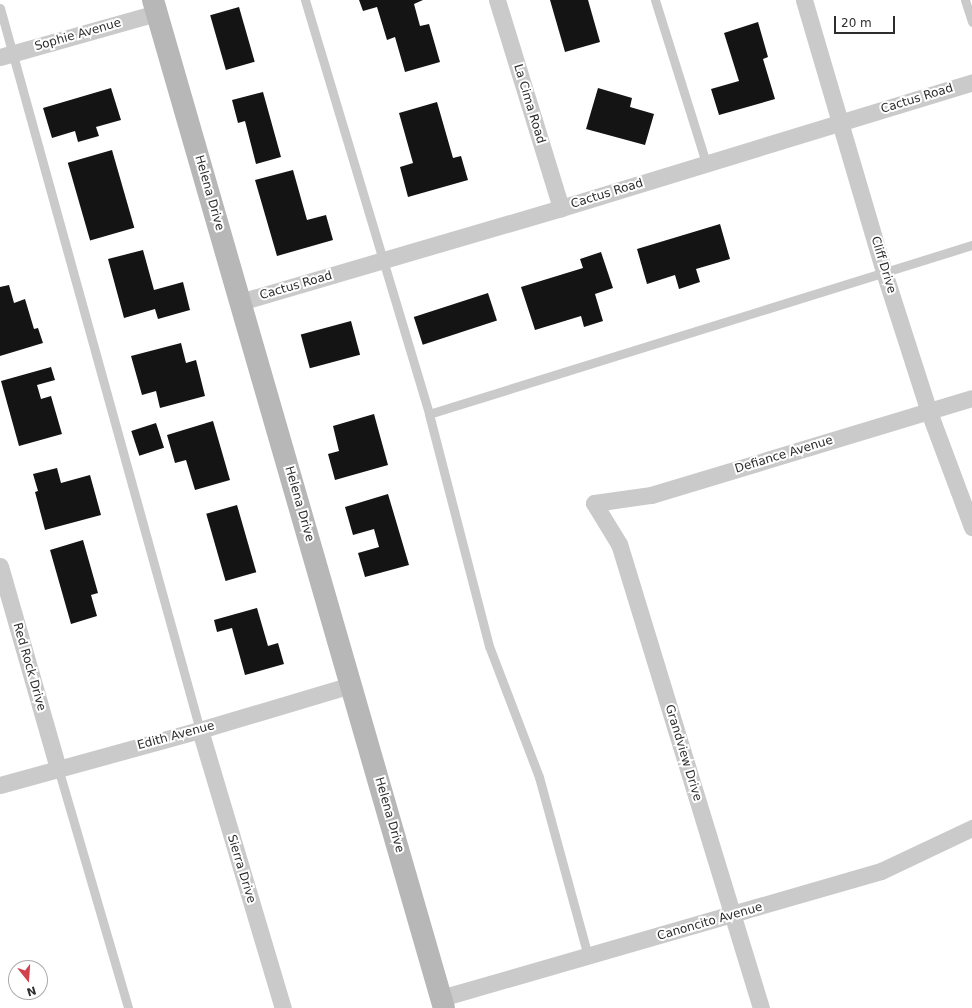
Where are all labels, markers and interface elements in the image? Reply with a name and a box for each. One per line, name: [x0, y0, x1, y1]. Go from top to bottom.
scale bar: [836, 8, 897, 34]
street label: Sophie Avenue: [33, 16, 123, 54]
text: 20 m: [841, 16, 872, 30]
street label: La Cima Road: [510, 62, 548, 146]
street label: Cactus Road: [879, 81, 955, 117]
street label: Helena Drive: [191, 154, 227, 232]
street label: Cactus Road: [569, 176, 645, 212]
street label: Cliff Drive: [867, 235, 899, 295]
street label: Cactus Road: [258, 269, 334, 303]
street label: Defiance Avenue: [733, 433, 835, 477]
street label: Helena Drive: [281, 465, 317, 543]
street label: Red Rock Drive: [10, 621, 48, 713]
street label: Grandview Drive: [661, 703, 705, 803]
street label: Edith Avenue: [136, 719, 216, 753]
street label: Helena Drive: [371, 776, 407, 854]
street label: Sierra Drive: [224, 833, 258, 905]
street label: Canoncito Avenue: [656, 900, 764, 944]
north arrow: [8, 960, 48, 1000]
text: N: [25, 983, 38, 999]

